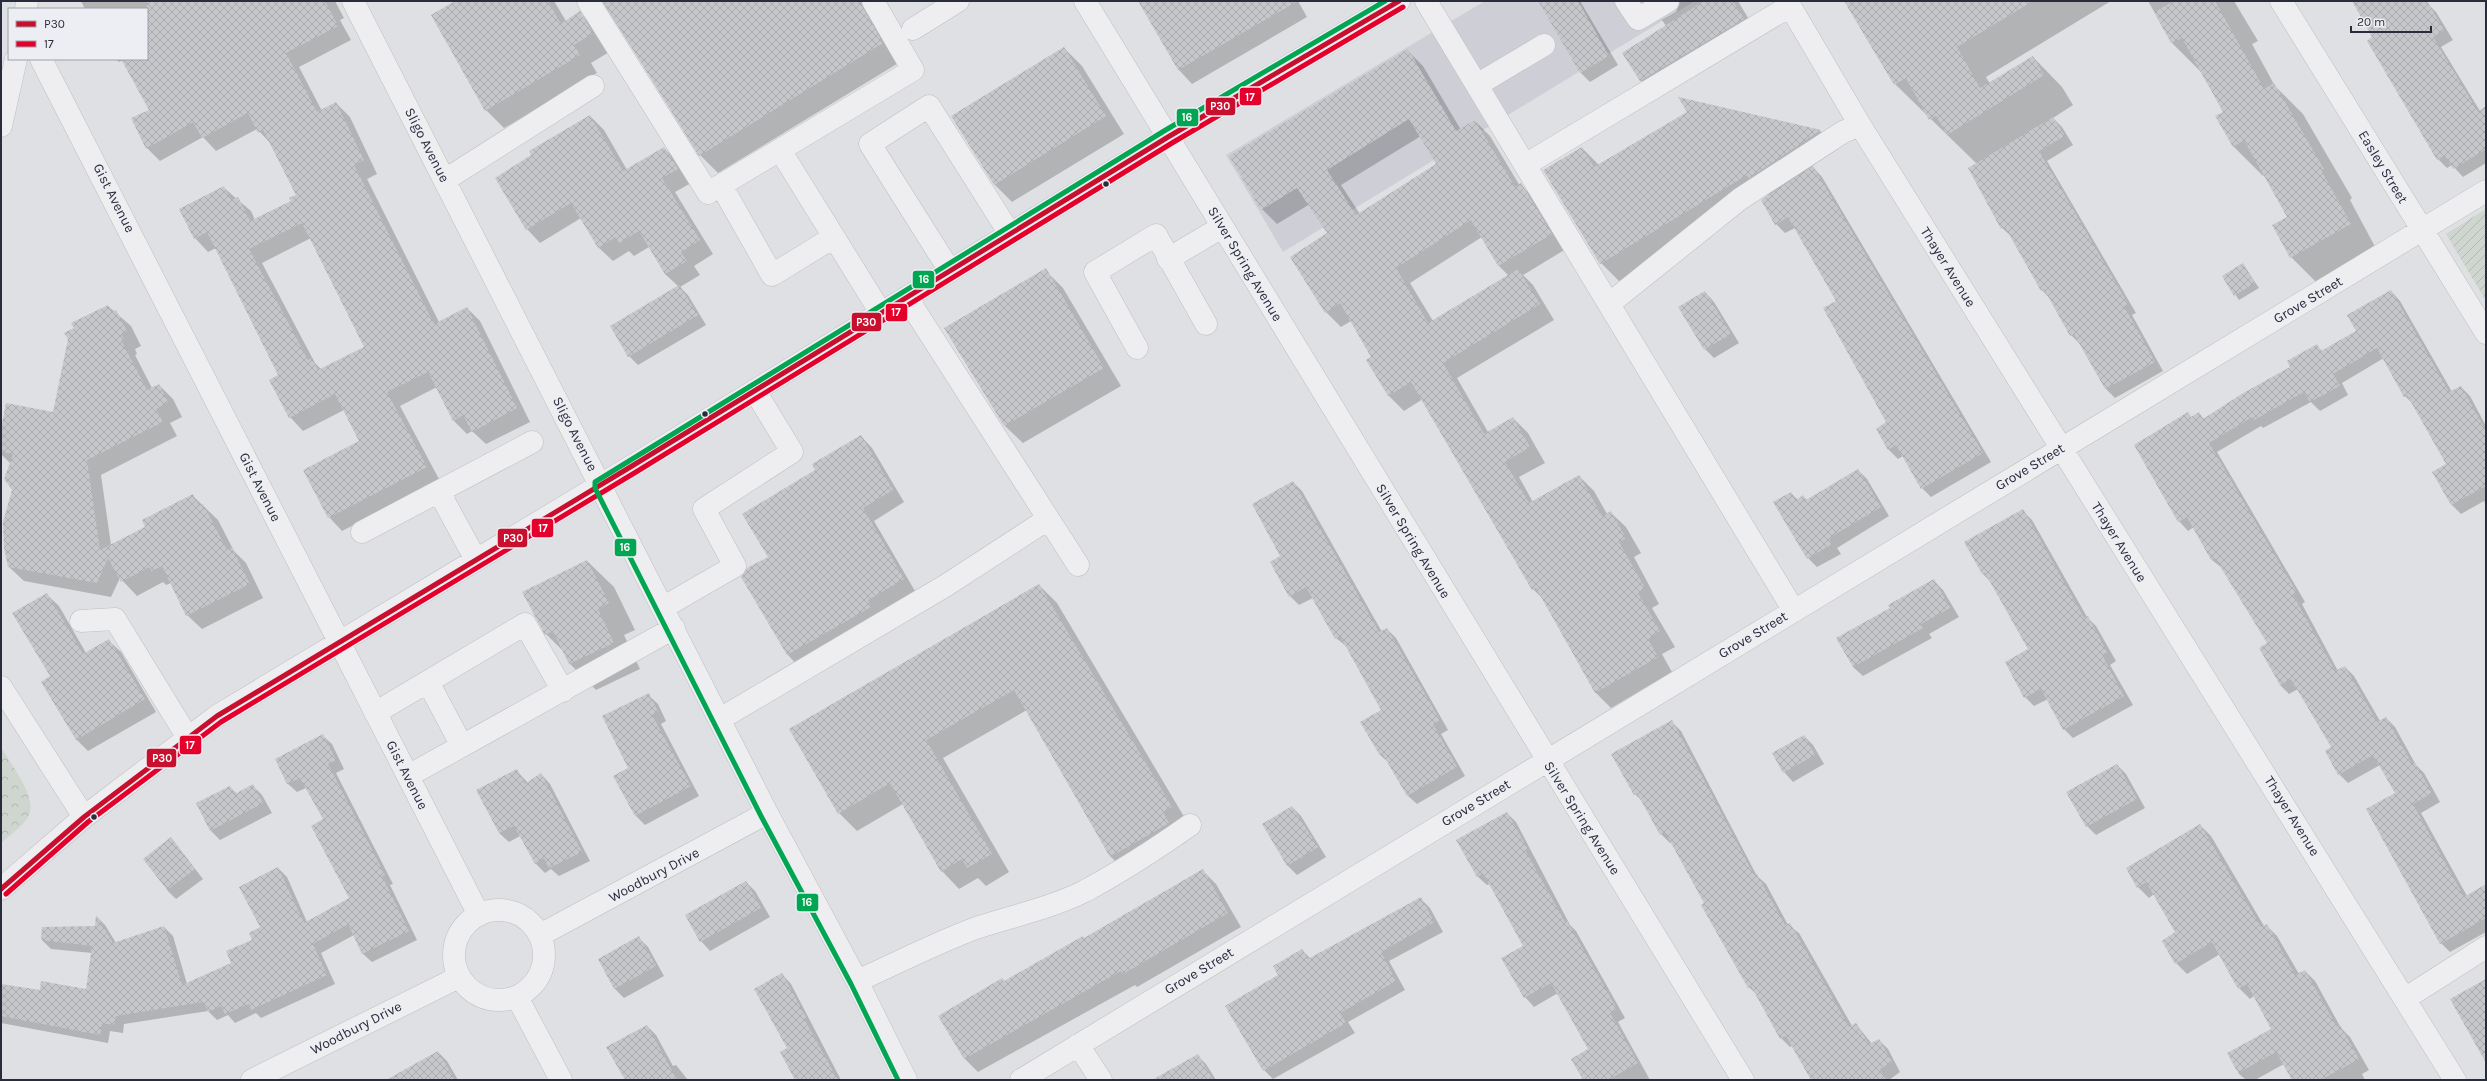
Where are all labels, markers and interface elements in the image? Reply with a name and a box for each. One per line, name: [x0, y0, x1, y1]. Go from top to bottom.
legend: [8, 8, 148, 60]
scale bar: [2351, 8, 2431, 34]
text: 20 m: [2357, 15, 2385, 29]
text: P30: [44, 17, 65, 31]
text: 17: [44, 37, 54, 51]
line badge: 17: [1239, 87, 1262, 106]
text: 17: [1245, 91, 1255, 104]
line badge: P30: [1205, 97, 1236, 116]
text: P30: [1210, 100, 1230, 113]
street label: Sligo Avenue: [401, 105, 453, 185]
line badge: 16: [1176, 108, 1199, 127]
text: 16: [1182, 111, 1193, 124]
street label: Easley Street: [2355, 127, 2411, 207]
street label: Gist Avenue: [89, 161, 139, 235]
unlabelled marker: [1101, 179, 1111, 189]
street label: Silver Spring Avenue: [1204, 204, 1286, 324]
street label: Thayer Avenue: [1917, 224, 1979, 310]
line badge: 16: [912, 270, 935, 289]
text: 16: [919, 273, 930, 286]
street label: Grove Street: [2270, 273, 2346, 327]
line badge: 17: [885, 303, 908, 322]
text: 17: [891, 306, 901, 319]
line badge: P30: [851, 312, 882, 332]
text: P30: [856, 316, 876, 329]
street label: Sligo Avenue: [549, 394, 601, 474]
unlabelled marker: [700, 409, 710, 419]
street label: Grove Street: [1992, 440, 2068, 494]
street label: Gist Avenue: [235, 450, 285, 524]
street label: Silver Spring Avenue: [1372, 481, 1454, 601]
street label: Thayer Avenue: [2088, 499, 2150, 585]
line badge: 17: [531, 518, 554, 538]
text: 17: [538, 522, 548, 535]
line badge: P30: [497, 528, 528, 548]
text: P30: [503, 532, 523, 545]
line badge: 16: [614, 538, 637, 557]
text: 16: [620, 541, 631, 554]
street label: Grove Street: [1715, 608, 1791, 662]
line badge: 17: [179, 735, 202, 755]
street label: Gist Avenue: [382, 738, 432, 812]
text: 17: [185, 739, 195, 752]
line badge: P30: [146, 748, 177, 768]
text: P30: [152, 752, 172, 765]
street label: Silver Spring Avenue: [1540, 758, 1624, 878]
street label: Thayer Avenue: [2261, 773, 2323, 859]
street label: Grove Street: [1438, 776, 1514, 830]
unlabelled marker: [89, 812, 99, 822]
street label: Woodbury Drive: [606, 844, 702, 906]
line badge: 16: [796, 893, 819, 912]
text: 16: [802, 896, 813, 909]
street label: Grove Street: [1161, 944, 1237, 998]
street label: Woodbury Drive: [308, 998, 404, 1058]

